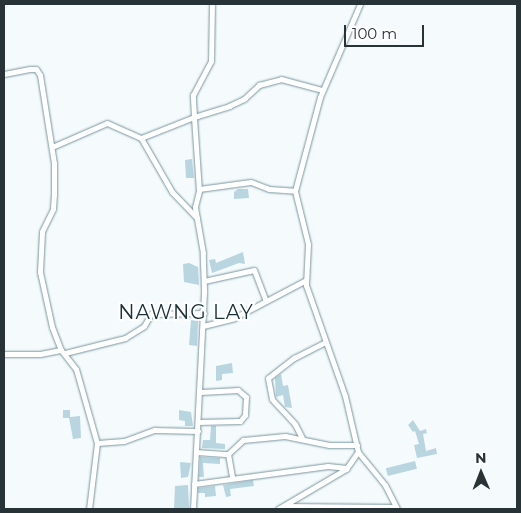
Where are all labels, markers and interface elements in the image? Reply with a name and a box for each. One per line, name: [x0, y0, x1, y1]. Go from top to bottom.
scale bar: [346, 15, 426, 47]
text: 100 m: [352, 24, 397, 43]
district label: NAWNG LAY: [117, 300, 255, 324]
north arrow: [456, 448, 506, 498]
text: N: [475, 449, 487, 467]

